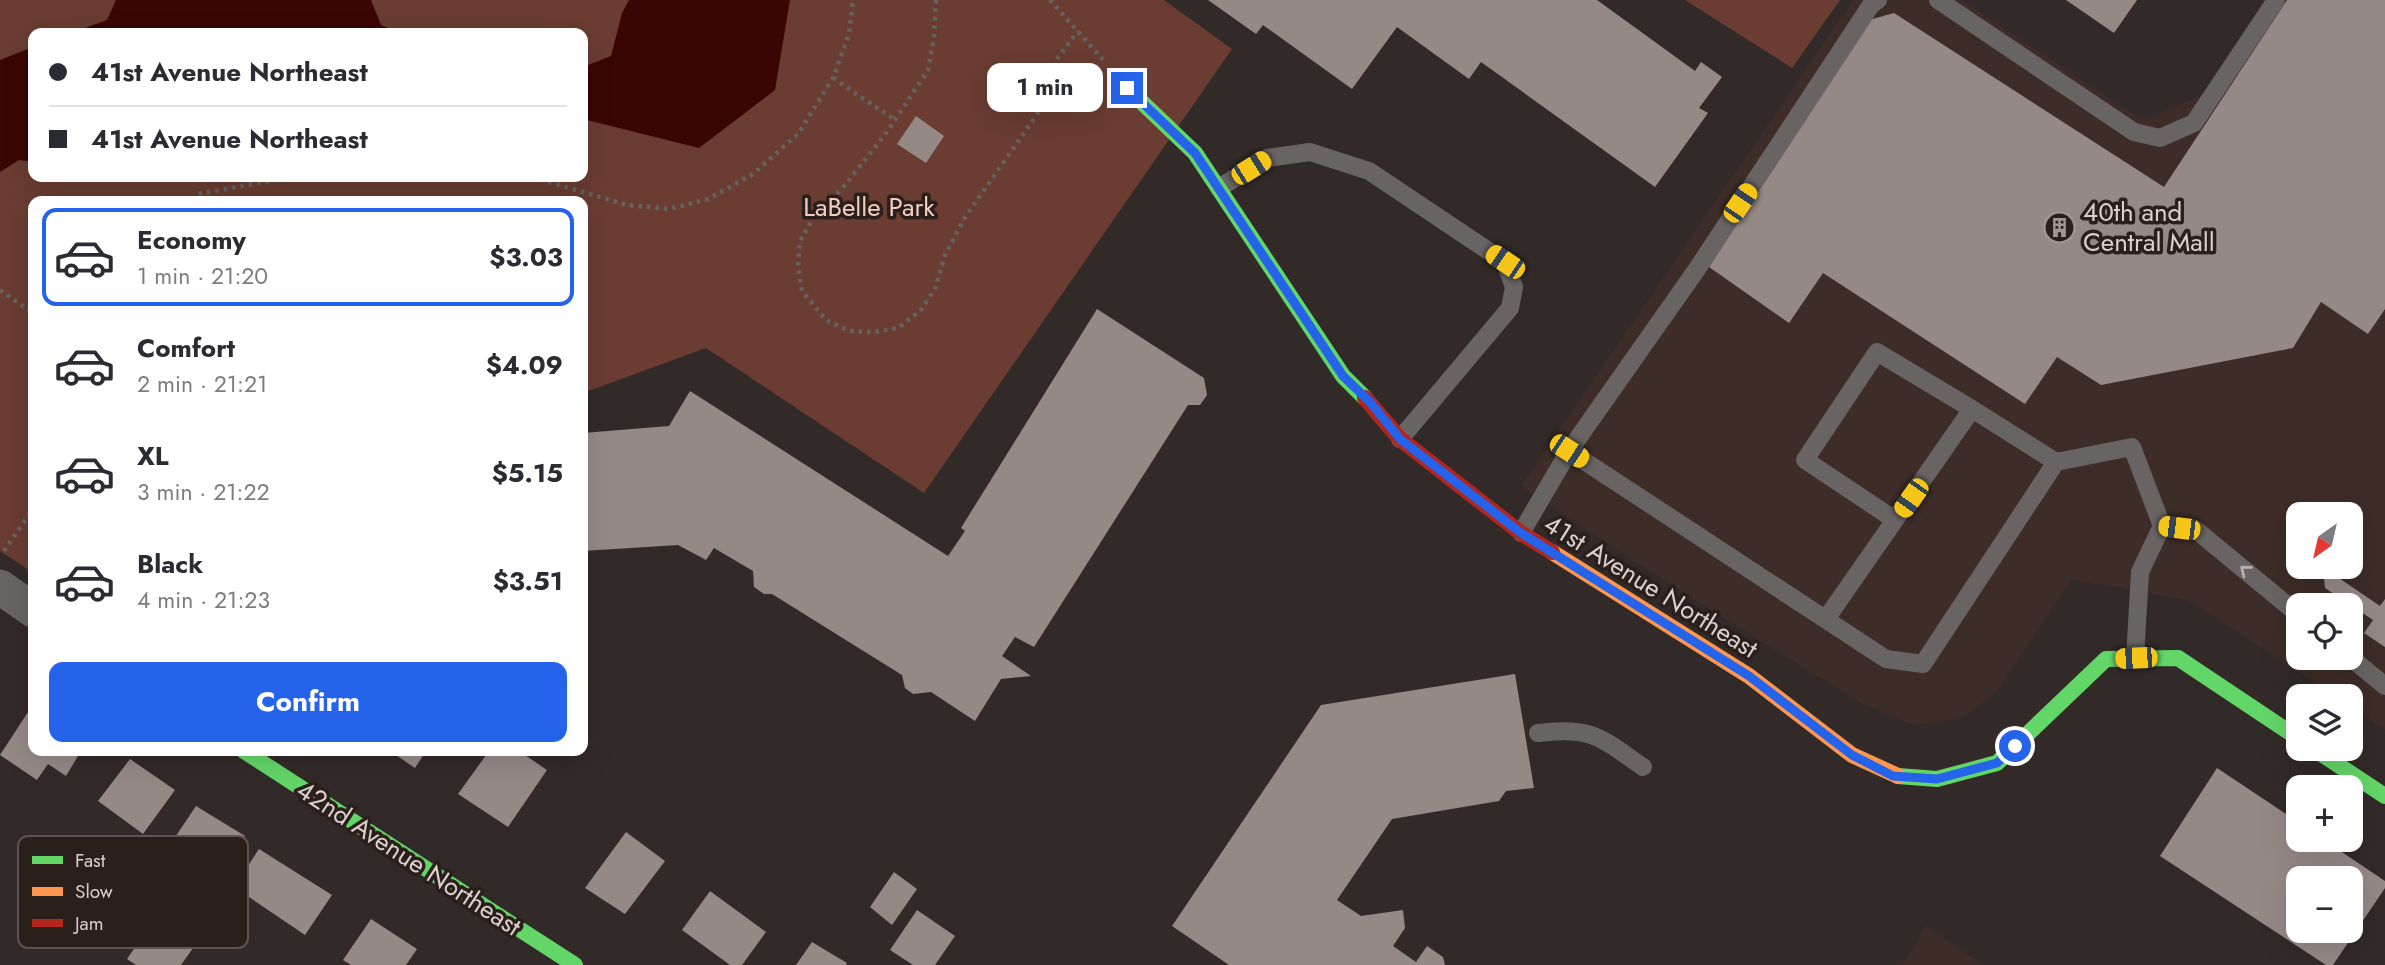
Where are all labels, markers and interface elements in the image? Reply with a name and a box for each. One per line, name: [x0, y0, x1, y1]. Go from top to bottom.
text: 41st Avenue Northeast: [91, 53, 368, 91]
callout: 1 min: [987, 64, 1102, 112]
text: 1 min: [1016, 70, 1074, 104]
route end: [1111, 72, 1143, 104]
text: 41st Avenue Northeast: [91, 120, 368, 158]
car: [1228, 148, 1275, 188]
car: [1720, 180, 1761, 226]
park label: LaBelle Park: [803, 188, 935, 226]
place label: 40th and Central Mall: [2083, 193, 2215, 261]
building icon: 40th and Central Mall: [2043, 210, 2077, 244]
text: Economy: [137, 221, 246, 259]
icon: car: [53, 226, 116, 289]
text: $3.03: [489, 238, 563, 276]
car: [1482, 242, 1529, 282]
text: 1 min · 21:20: [137, 259, 268, 293]
text: Comfort: [137, 329, 235, 367]
icon: car: [53, 334, 116, 397]
text: $4.09: [486, 346, 563, 384]
text: 2 min · 21:21: [137, 367, 267, 401]
car: [1546, 431, 1593, 471]
text: XL: [137, 437, 169, 475]
icon: car: [53, 442, 116, 505]
text: $5.15: [492, 454, 563, 492]
text: 3 min · 21:22: [137, 475, 270, 509]
car: [1891, 475, 1932, 521]
north arrow: [2286, 502, 2362, 579]
map controls: [2286, 502, 2363, 943]
street label: 41st Avenue Northeast: [1537, 505, 1766, 668]
car: [2157, 515, 2202, 541]
text: Black: [137, 545, 203, 583]
icon: car: [53, 550, 116, 613]
text: $3.51: [493, 562, 563, 600]
one-way arrow: [2240, 566, 2252, 579]
text: 4 min · 21:23: [137, 583, 270, 617]
button: locate: [2286, 593, 2363, 670]
car: [2115, 647, 2158, 669]
button: Confirm: [49, 662, 567, 742]
button: layers: [2286, 684, 2363, 761]
route start: [1999, 730, 2031, 762]
street label: 42nd Avenue Northeast: [289, 771, 529, 945]
button: +: [2286, 775, 2363, 852]
legend: [18, 836, 248, 948]
text: Fast: [75, 847, 106, 874]
button: −: [2286, 866, 2363, 943]
text: Slow: [75, 878, 113, 905]
text: Jam: [72, 910, 104, 937]

